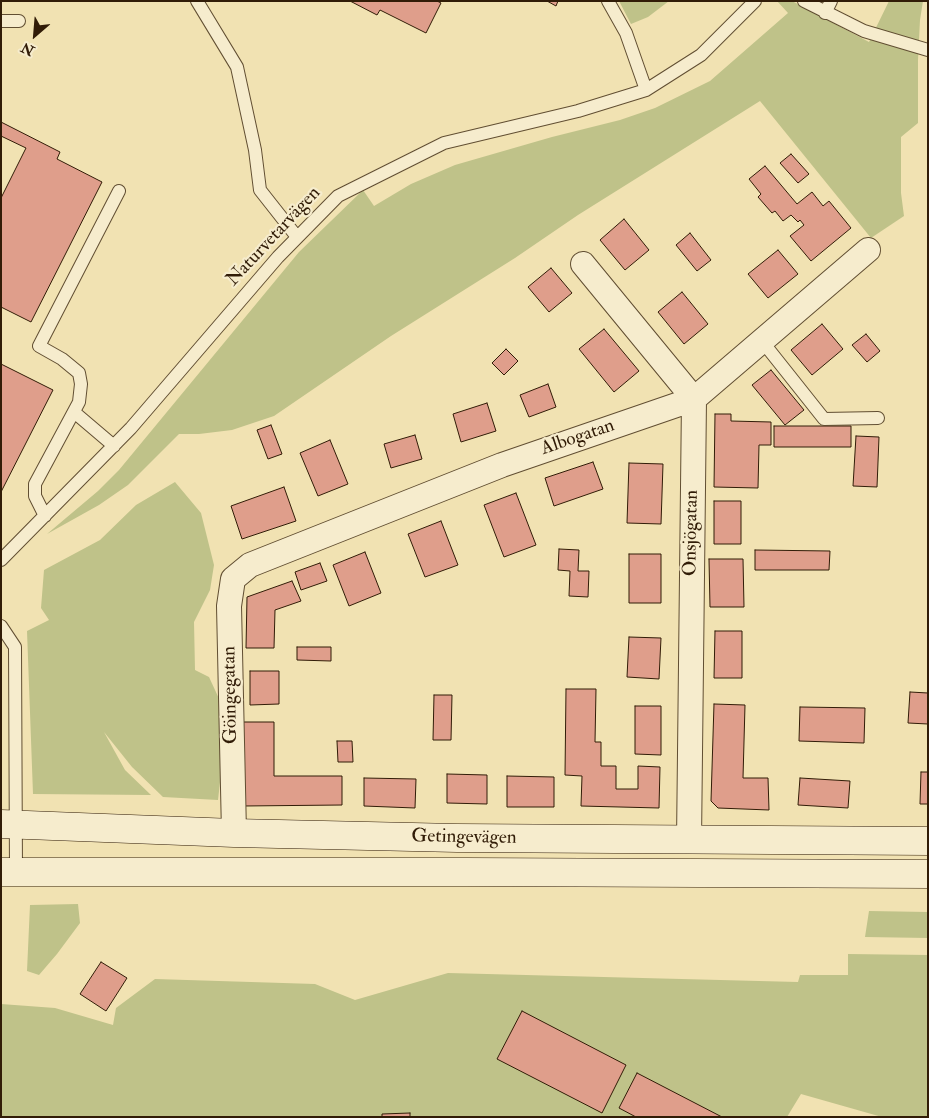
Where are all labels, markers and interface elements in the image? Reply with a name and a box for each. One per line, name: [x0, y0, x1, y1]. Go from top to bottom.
north arrow: [10, 10, 60, 60]
text: N: [19, 38, 37, 59]
street label: Naturvetarvägen: [222, 182, 326, 292]
street label: Albogatan: [538, 415, 618, 461]
street label: Onsjögatan: [680, 490, 704, 576]
street label: Göingegatan: [219, 646, 243, 744]
street label: Getingevägen: [411, 826, 517, 850]

